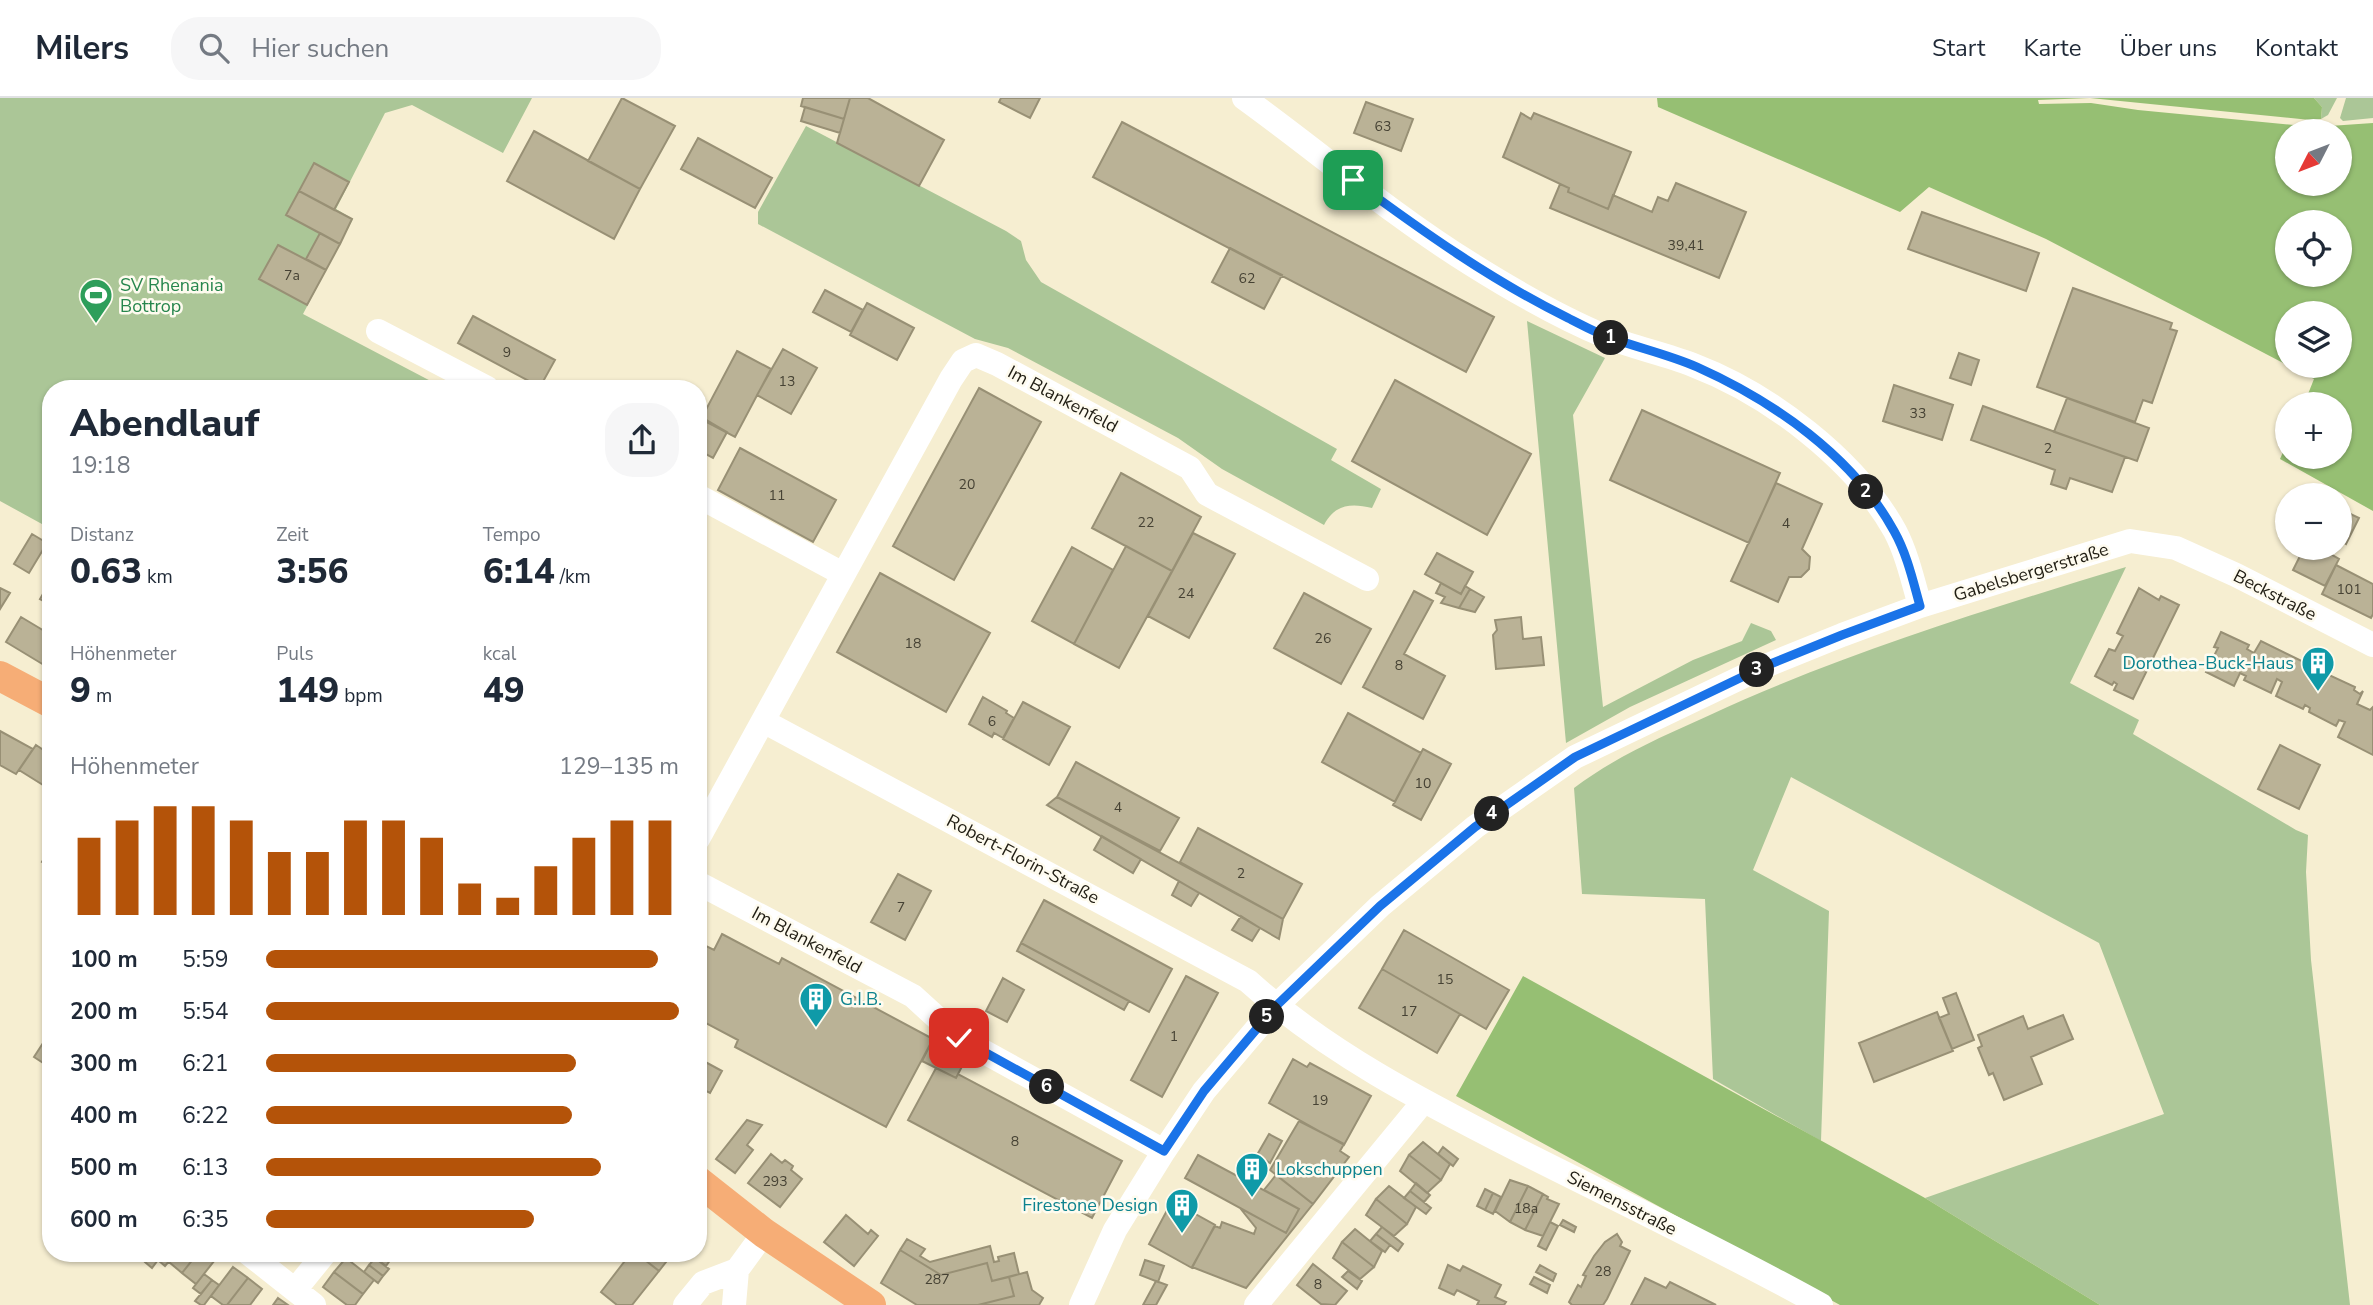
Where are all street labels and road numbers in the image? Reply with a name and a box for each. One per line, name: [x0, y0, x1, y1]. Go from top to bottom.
street label: Im Blankenfeld: [1004, 360, 1122, 438]
street label: Gabelsbergerstraße: [1951, 537, 2111, 607]
street label: Beckstraße: [2229, 564, 2321, 626]
street label: Robert-Florin-Straße: [942, 809, 1104, 909]
street label: Im Blankenfeld: [748, 901, 866, 979]
street label: Siemensstraße: [1563, 1165, 1681, 1241]

